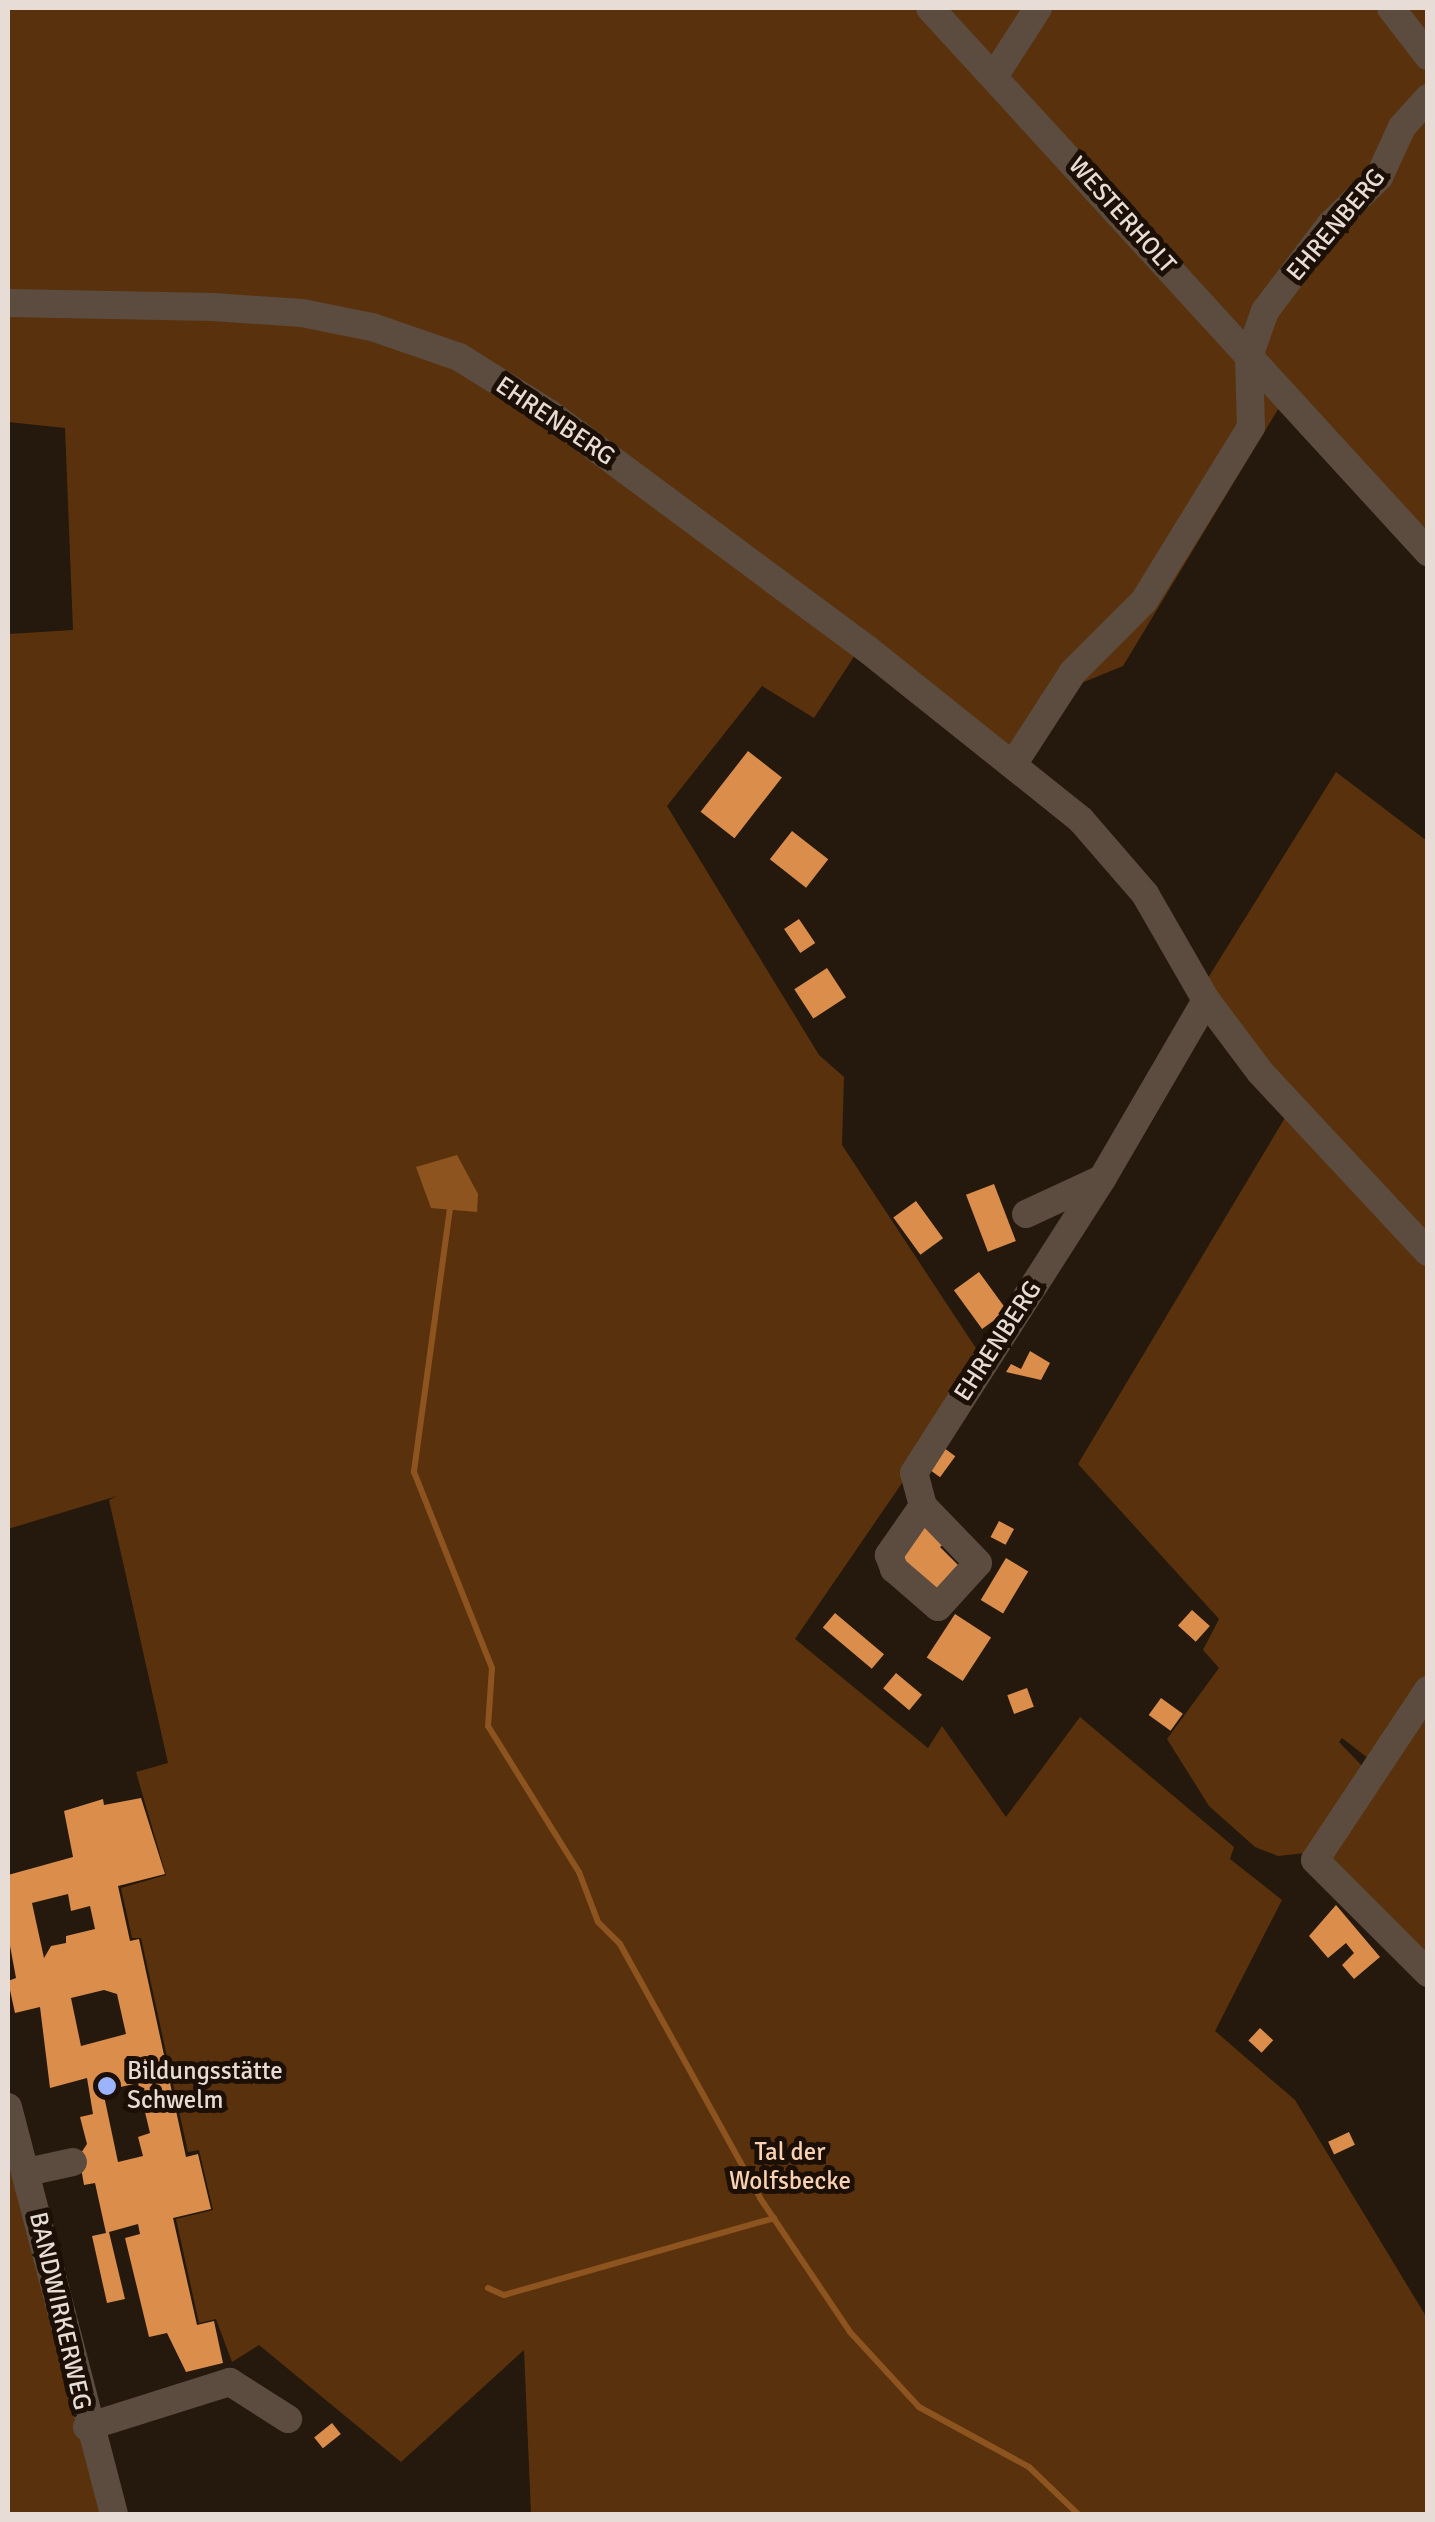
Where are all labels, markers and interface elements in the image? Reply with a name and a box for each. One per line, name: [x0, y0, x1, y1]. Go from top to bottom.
street label: WESTERHOLT: [1062, 151, 1182, 279]
street label: EHRENBERG: [1280, 163, 1392, 287]
street label: EHRENBERG: [490, 370, 620, 472]
street label: EHRENBERG: [948, 1275, 1048, 1407]
place label: Bildungsstätte Schwelm: [127, 2057, 283, 2116]
marker: Bildungsstätte Schwelm: [96, 2075, 118, 2097]
park label: Tal der Wolfsbecke: [729, 2138, 851, 2197]
street label: BANDWIRKERWEG: [23, 2209, 97, 2413]

